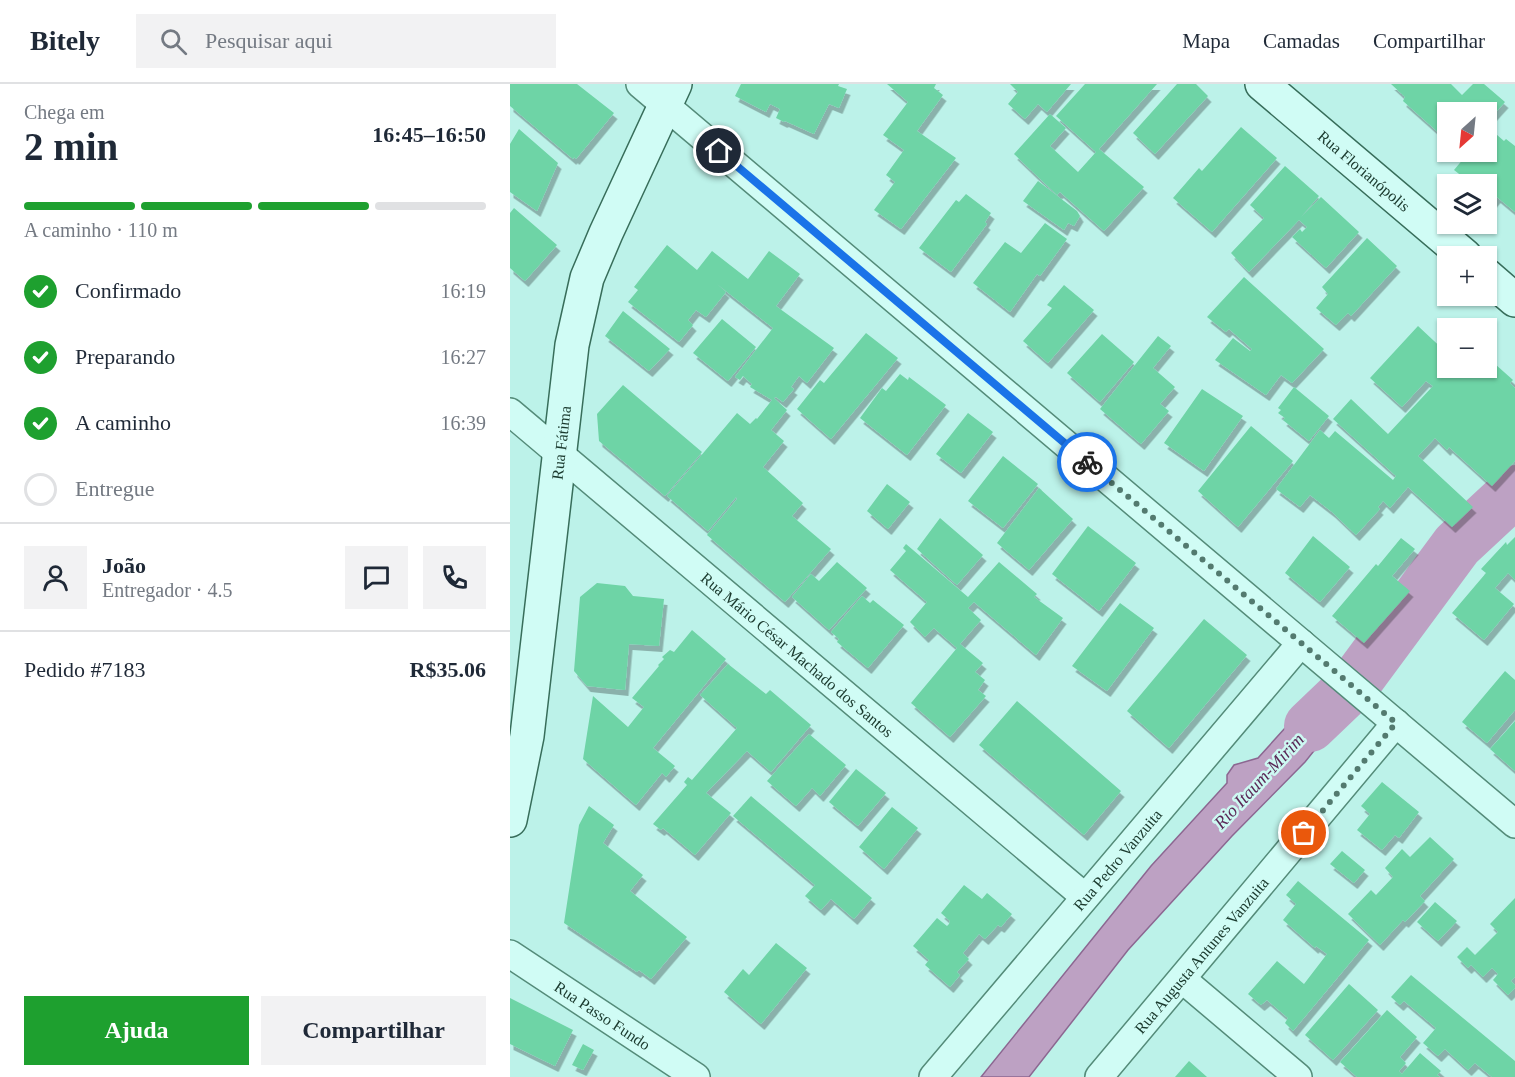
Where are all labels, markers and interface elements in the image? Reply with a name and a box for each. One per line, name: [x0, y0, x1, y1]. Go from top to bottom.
search box: [136, 14, 556, 68]
text: Bitely: [30, 25, 100, 56]
icon: search: [157, 25, 190, 58]
text: Pesquisar aqui: [205, 28, 333, 53]
text: Mapa: [1182, 29, 1230, 53]
text: Camadas: [1263, 29, 1340, 53]
text: Compartilhar: [1373, 29, 1485, 53]
text: Chega em: [24, 101, 105, 123]
north arrow: [1437, 102, 1497, 162]
map controls: [1437, 102, 1497, 378]
text: 16:45–16:50: [372, 122, 486, 147]
text: 2 min: [24, 125, 118, 168]
pin: [693, 125, 744, 176]
street label: Rua Florianópolis: [1314, 127, 1413, 215]
icon: home: [702, 134, 735, 167]
button: layers: [1437, 174, 1497, 234]
text: A caminho · 110 m: [24, 219, 178, 241]
button: +: [1437, 246, 1497, 306]
icon: check: [24, 275, 57, 308]
text: Confirmado: [75, 278, 181, 303]
text: 16:19: [440, 280, 486, 302]
button: −: [1437, 318, 1497, 378]
icon: check: [24, 341, 57, 374]
text: Preparando: [75, 344, 175, 369]
text: 16:27: [440, 346, 486, 368]
street label: Rua Fátima: [549, 405, 574, 481]
icon: check: [24, 407, 57, 440]
text: A caminho: [75, 410, 171, 435]
text: 16:39: [440, 412, 486, 434]
courier: [1057, 432, 1117, 492]
icon: bike: [1071, 446, 1104, 479]
text: Entregue: [75, 476, 154, 501]
button: person: [24, 546, 87, 609]
button: chat: [345, 546, 408, 609]
button: phone: [423, 546, 486, 609]
text: João: [102, 553, 146, 578]
street label: Rua Mário César Machado dos Santos: [698, 569, 897, 741]
text: Entregador · 4.5: [102, 579, 233, 601]
text: Pedido #7183: [24, 657, 146, 682]
text: R$35.06: [410, 657, 486, 682]
water label: Rio Itaum-Mirim: [1209, 729, 1308, 833]
street label: Rua Pedro Vanzuita: [1070, 806, 1165, 914]
pin: [1278, 807, 1329, 858]
icon: bag: [1287, 816, 1320, 849]
street label: Rua Augusta Antunes Vanzuita: [1131, 874, 1272, 1037]
street label: Rua Passo Fundo: [551, 978, 653, 1053]
button: Ajuda: [24, 996, 249, 1065]
button: Compartilhar: [261, 996, 486, 1065]

